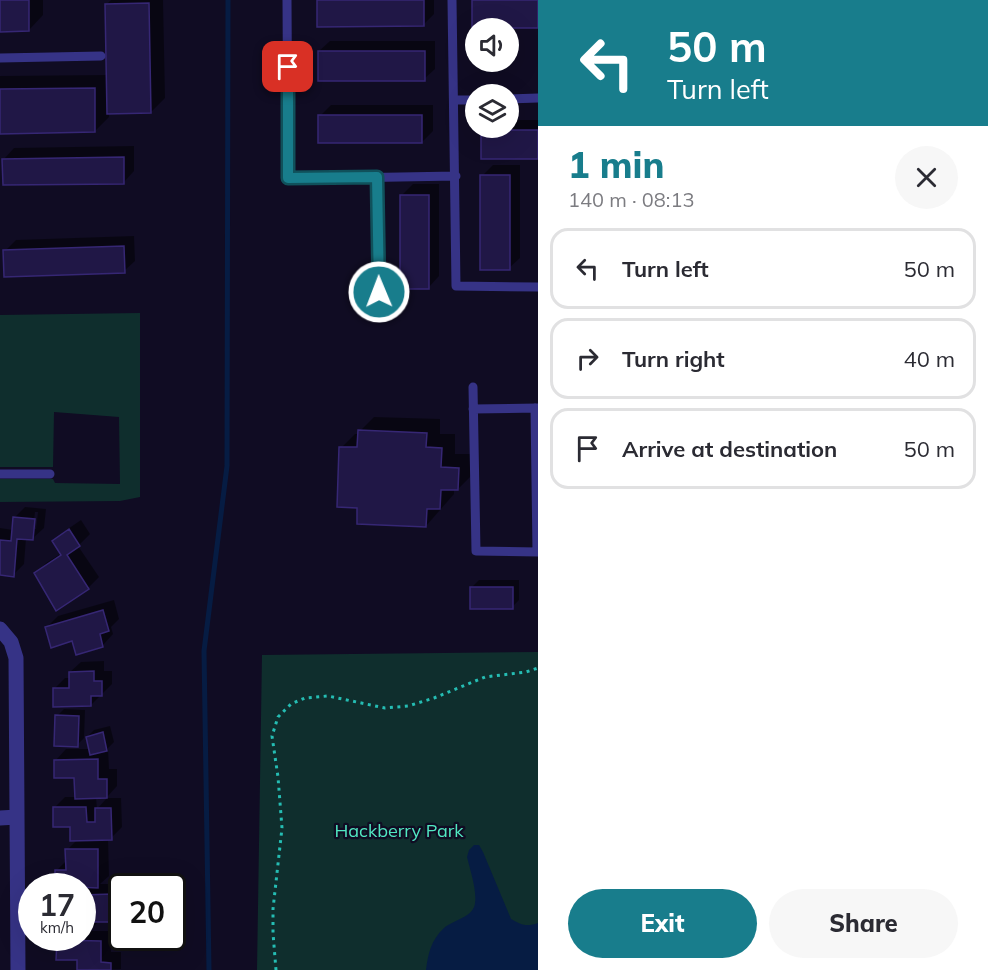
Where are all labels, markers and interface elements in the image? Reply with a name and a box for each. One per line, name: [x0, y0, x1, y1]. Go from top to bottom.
map controls: [465, 18, 519, 138]
button: sound: [465, 18, 519, 72]
text: 50 m: [667, 20, 767, 73]
icon: left: [568, 24, 646, 102]
pin: [262, 41, 313, 92]
icon: arrive: [271, 50, 304, 83]
text: Turn left: [667, 72, 769, 106]
button: layers: [465, 84, 519, 138]
text: 1 min: [568, 142, 664, 187]
button: close: [895, 146, 958, 209]
text: 140 m · 08:13: [568, 187, 694, 212]
icon: left: [571, 252, 604, 285]
text: Turn left: [622, 255, 709, 283]
text: 50 m: [904, 255, 955, 283]
position arrow: [347, 260, 411, 324]
icon: right: [571, 342, 604, 375]
text: Turn right: [622, 345, 725, 373]
text: 40 m: [904, 345, 955, 373]
icon: arrive: [571, 432, 604, 465]
text: Arrive at destination: [622, 435, 837, 463]
text: 50 m: [904, 435, 955, 463]
park label: Hackberry Park: [334, 819, 464, 842]
speed limit sign: 20: [108, 873, 186, 951]
text: 17: [39, 886, 75, 924]
button: Exit: [568, 889, 757, 958]
button: Share: [769, 889, 958, 958]
text: km/h: [40, 918, 74, 937]

